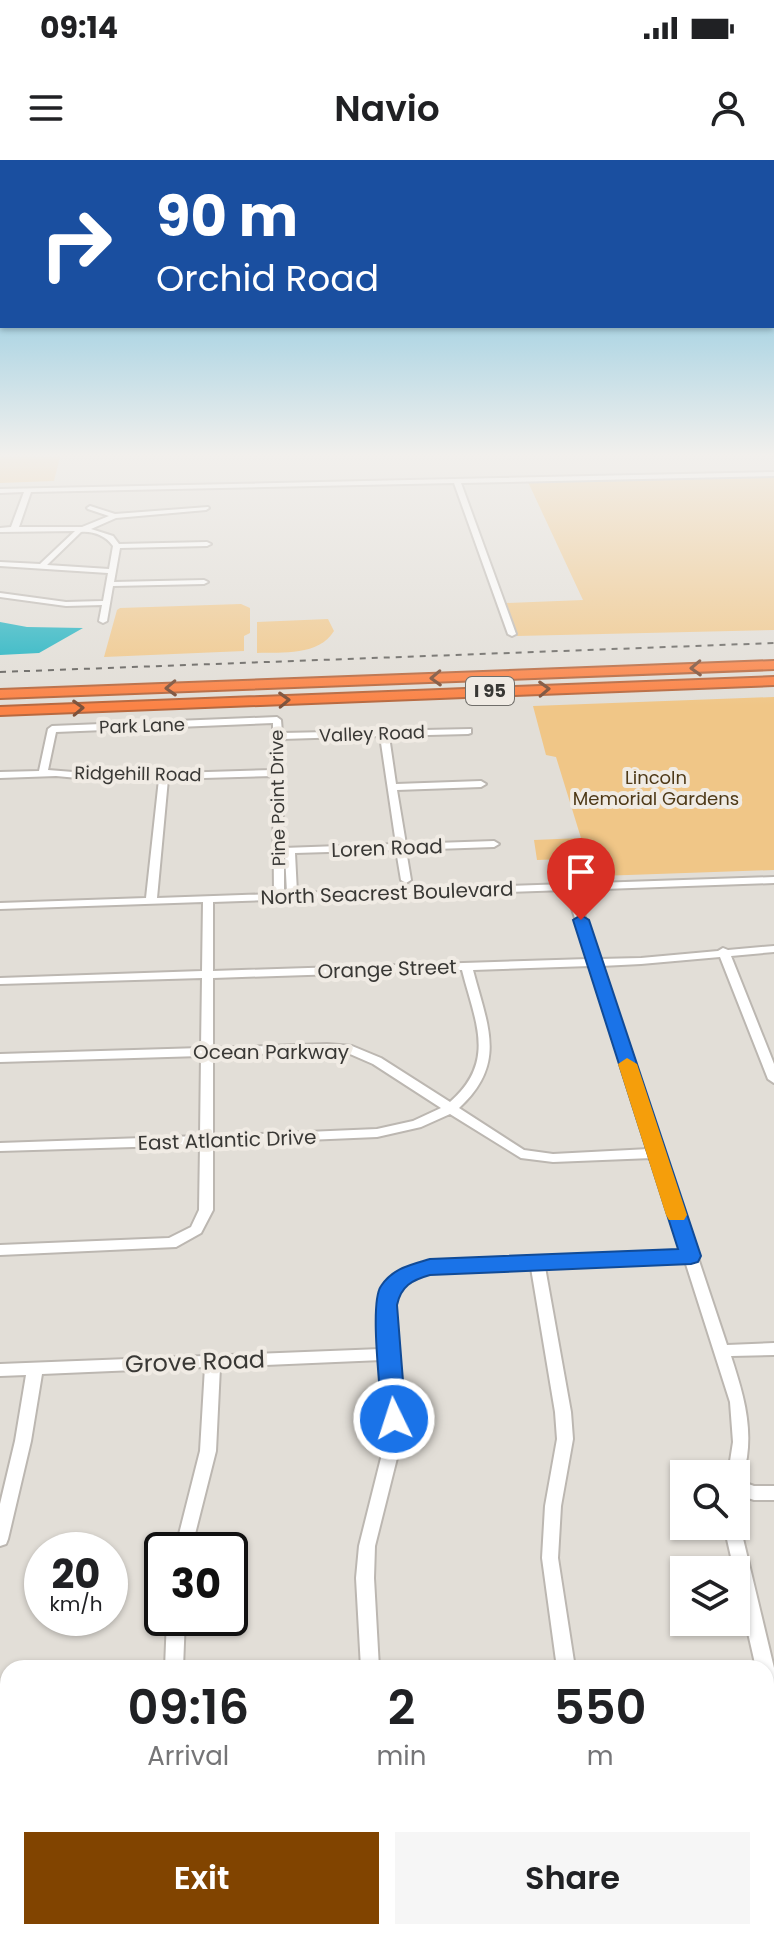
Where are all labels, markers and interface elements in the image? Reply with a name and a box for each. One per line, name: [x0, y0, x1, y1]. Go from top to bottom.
text: 09:14: [40, 6, 118, 49]
text: Navio: [334, 83, 440, 134]
icon: menu: [24, 86, 68, 130]
icon: person: [706, 86, 750, 130]
text: 90 m: [156, 177, 298, 256]
icon: right: [24, 192, 128, 296]
text: Orchid Road: [156, 253, 379, 304]
one-way arrow: [689, 659, 702, 676]
one-way arrow: [429, 669, 442, 686]
road number: I 95: [466, 677, 514, 705]
one-way arrow: [164, 679, 177, 696]
one-way arrow: [538, 681, 551, 698]
one-way arrow: [278, 691, 291, 708]
one-way arrow: [72, 699, 85, 716]
street label: Park Lane: [99, 712, 185, 739]
street label: Valley Road: [319, 719, 425, 748]
street label: Pine Point Drive: [264, 729, 291, 867]
street label: Ridgehill Road: [74, 760, 202, 787]
park label: Lincoln Memorial Gardens: [573, 765, 739, 811]
street label: Loren Road: [331, 832, 443, 864]
pin: [547, 838, 615, 920]
icon: arrive: [559, 850, 603, 894]
street label: North Seacrest Boulevard: [260, 875, 514, 911]
street label: Orange Street: [317, 953, 457, 985]
street label: Ocean Parkway: [193, 1038, 349, 1066]
street label: East Atlantic Drive: [137, 1123, 317, 1157]
street label: Grove Road: [124, 1343, 266, 1380]
position arrow: [352, 1377, 436, 1461]
map controls: [670, 1460, 750, 1636]
button: search: [670, 1460, 750, 1540]
speed limit sign: 30: [144, 1532, 248, 1636]
text: 20: [52, 1546, 100, 1602]
button: layers: [670, 1556, 750, 1636]
text: km/h: [49, 1590, 103, 1618]
text: 09:16: [127, 1674, 249, 1741]
text: 2: [388, 1674, 415, 1741]
text: 550: [554, 1674, 647, 1741]
text: Arrival: [147, 1738, 229, 1774]
text: min: [377, 1738, 426, 1774]
text: m: [587, 1738, 614, 1774]
button: Exit: [24, 1832, 379, 1924]
button: Share: [395, 1832, 750, 1924]

